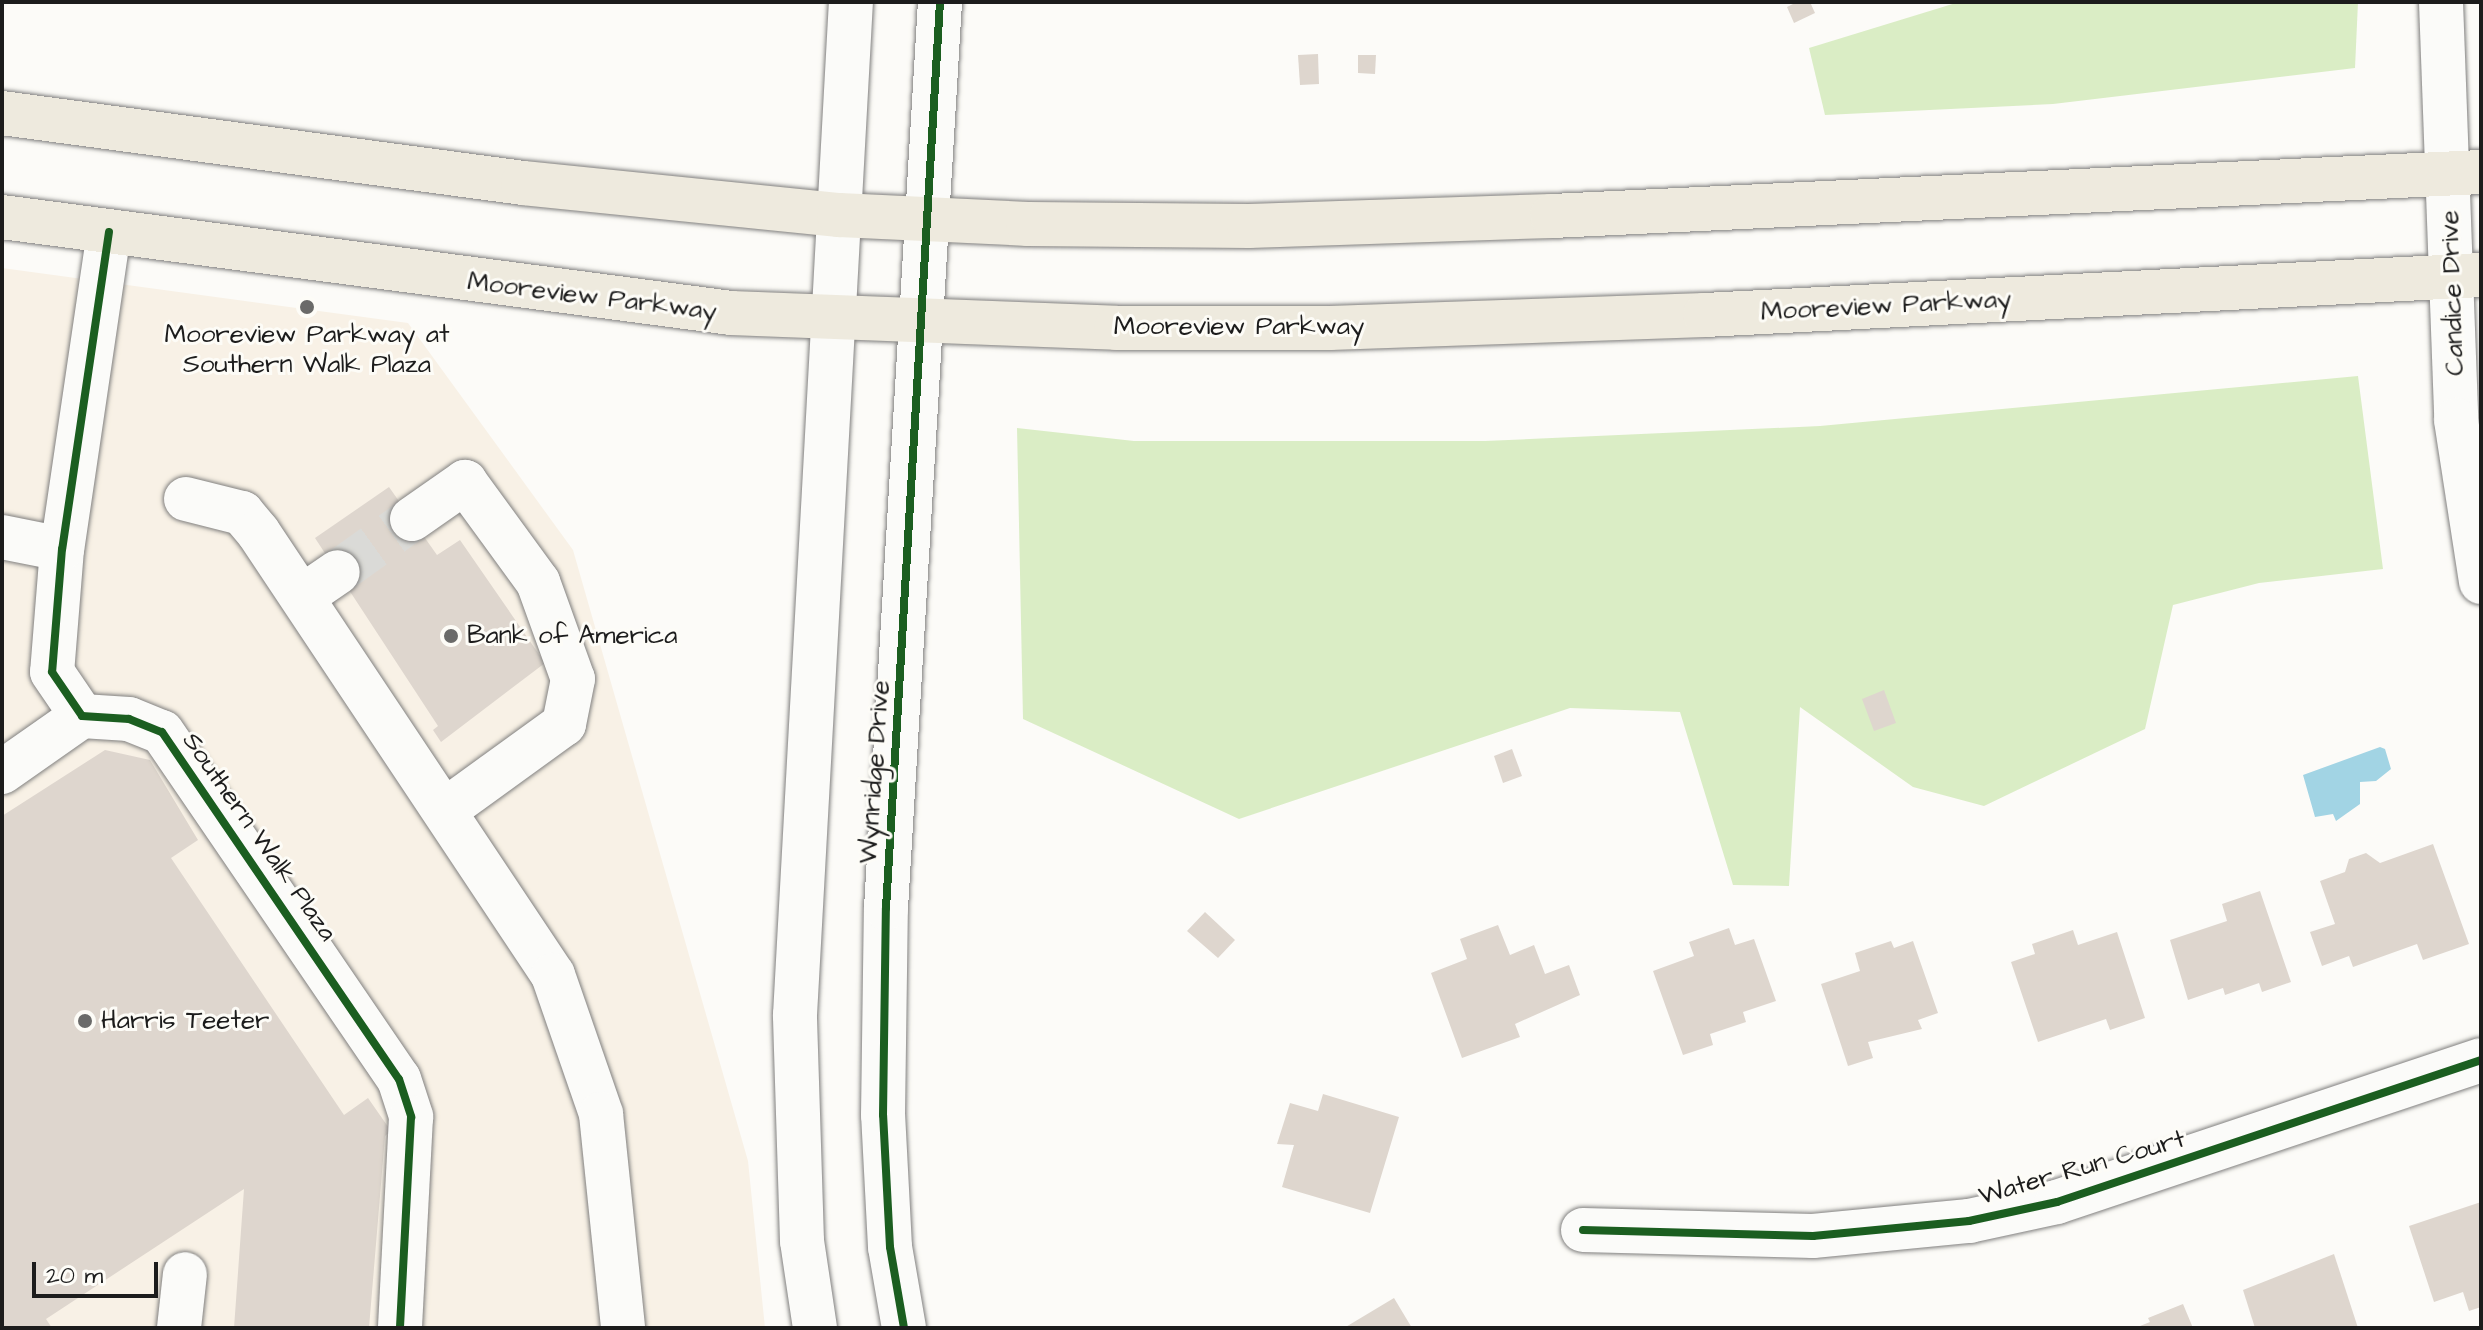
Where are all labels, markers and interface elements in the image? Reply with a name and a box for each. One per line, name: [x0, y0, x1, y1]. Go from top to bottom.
street label: Candice Drive: [2435, 210, 2471, 376]
street label: Mooreview Parkway: [466, 266, 718, 328]
street label: Mooreview Parkway: [1760, 284, 2012, 328]
marker: Mooreview Parkway at Southern Walk Plaza: [298, 298, 316, 316]
street label: Mooreview Parkway: [1114, 311, 1364, 343]
place label: Mooreview Parkway at Southern Walk Plaza: [165, 319, 449, 380]
place label: Bank of America: [467, 620, 677, 652]
marker: Bank of America: [442, 627, 460, 645]
street label: Wynridge Drive: [853, 679, 897, 865]
street label: Southern Walk Plaza: [175, 727, 343, 947]
place label: Harris Teeter: [101, 1005, 269, 1037]
marker: Harris Teeter: [76, 1012, 94, 1030]
street label: Water Run Court: [1975, 1124, 2189, 1212]
scale bar: [36, 1246, 162, 1296]
text: 20 m: [46, 1259, 103, 1293]

